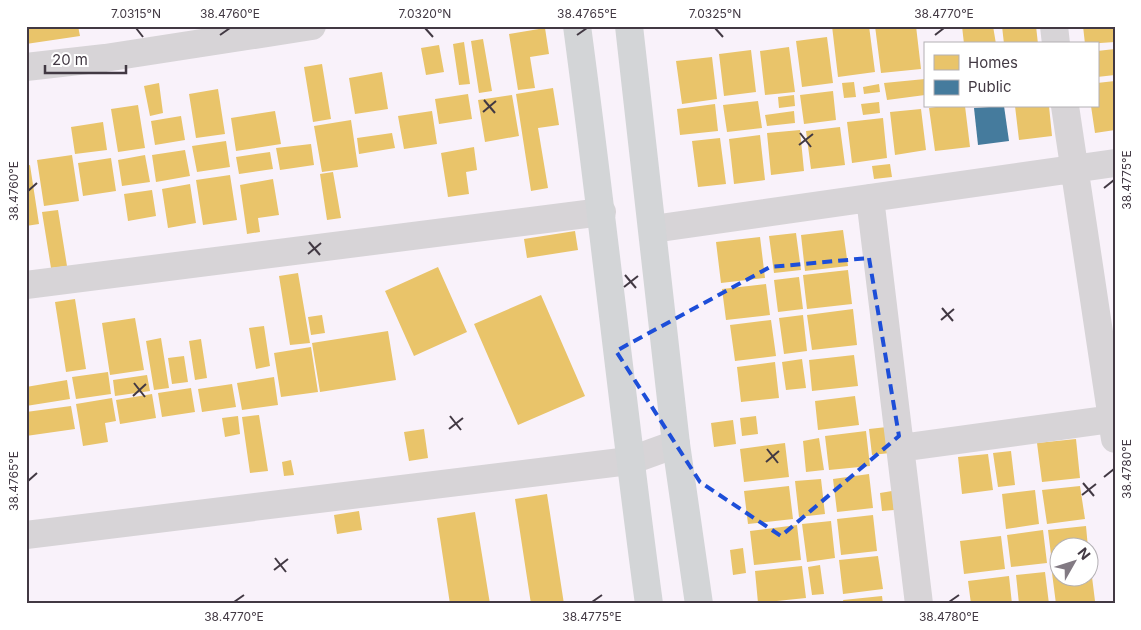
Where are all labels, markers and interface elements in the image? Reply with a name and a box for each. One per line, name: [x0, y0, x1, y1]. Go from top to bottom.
text: 7.0315°N: [111, 6, 161, 21]
text: 38.4760°E: [200, 6, 260, 21]
text: 7.0320°N: [399, 6, 451, 21]
text: 38.4765°E: [557, 6, 617, 21]
text: 7.0325°N: [689, 6, 741, 21]
text: 38.4770°E: [914, 6, 974, 21]
scale bar: [45, 42, 126, 74]
legend: [924, 42, 1098, 108]
text: 20 m: [52, 50, 88, 69]
text: Homes: [968, 53, 1018, 72]
text: Public: [968, 77, 1011, 96]
text: 38.4775°E: [1119, 150, 1134, 210]
text: 38.4760°E: [6, 161, 21, 221]
text: 38.4780°E: [1119, 439, 1134, 499]
text: 38.4765°E: [6, 451, 21, 511]
north arrow: [1048, 538, 1098, 588]
text: N: [1075, 544, 1094, 563]
text: 38.4770°E: [204, 609, 264, 624]
text: 38.4775°E: [562, 609, 622, 624]
text: 38.4780°E: [919, 609, 979, 624]

